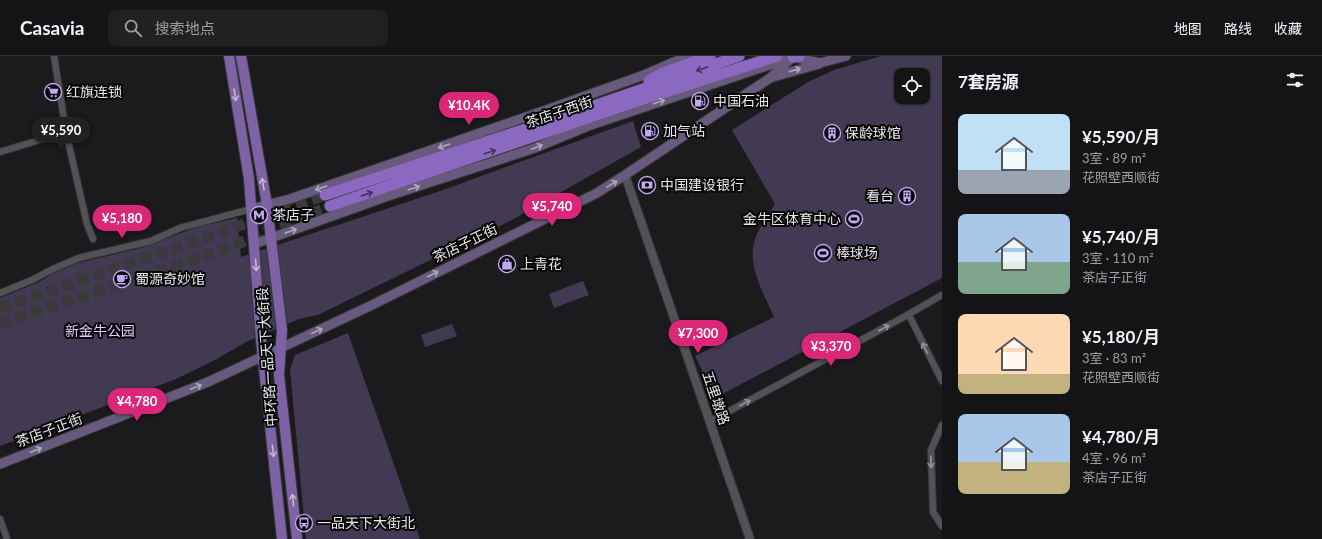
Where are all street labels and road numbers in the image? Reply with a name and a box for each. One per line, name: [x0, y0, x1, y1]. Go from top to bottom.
street label: 茶店子西街: [523, 92, 595, 131]
street label: 茶店子正街: [430, 220, 500, 266]
street label: 中环路一品天下大街段: [253, 287, 280, 427]
street label: 五里墩路: [699, 369, 734, 427]
street label: 茶店子正街: [13, 409, 85, 450]

